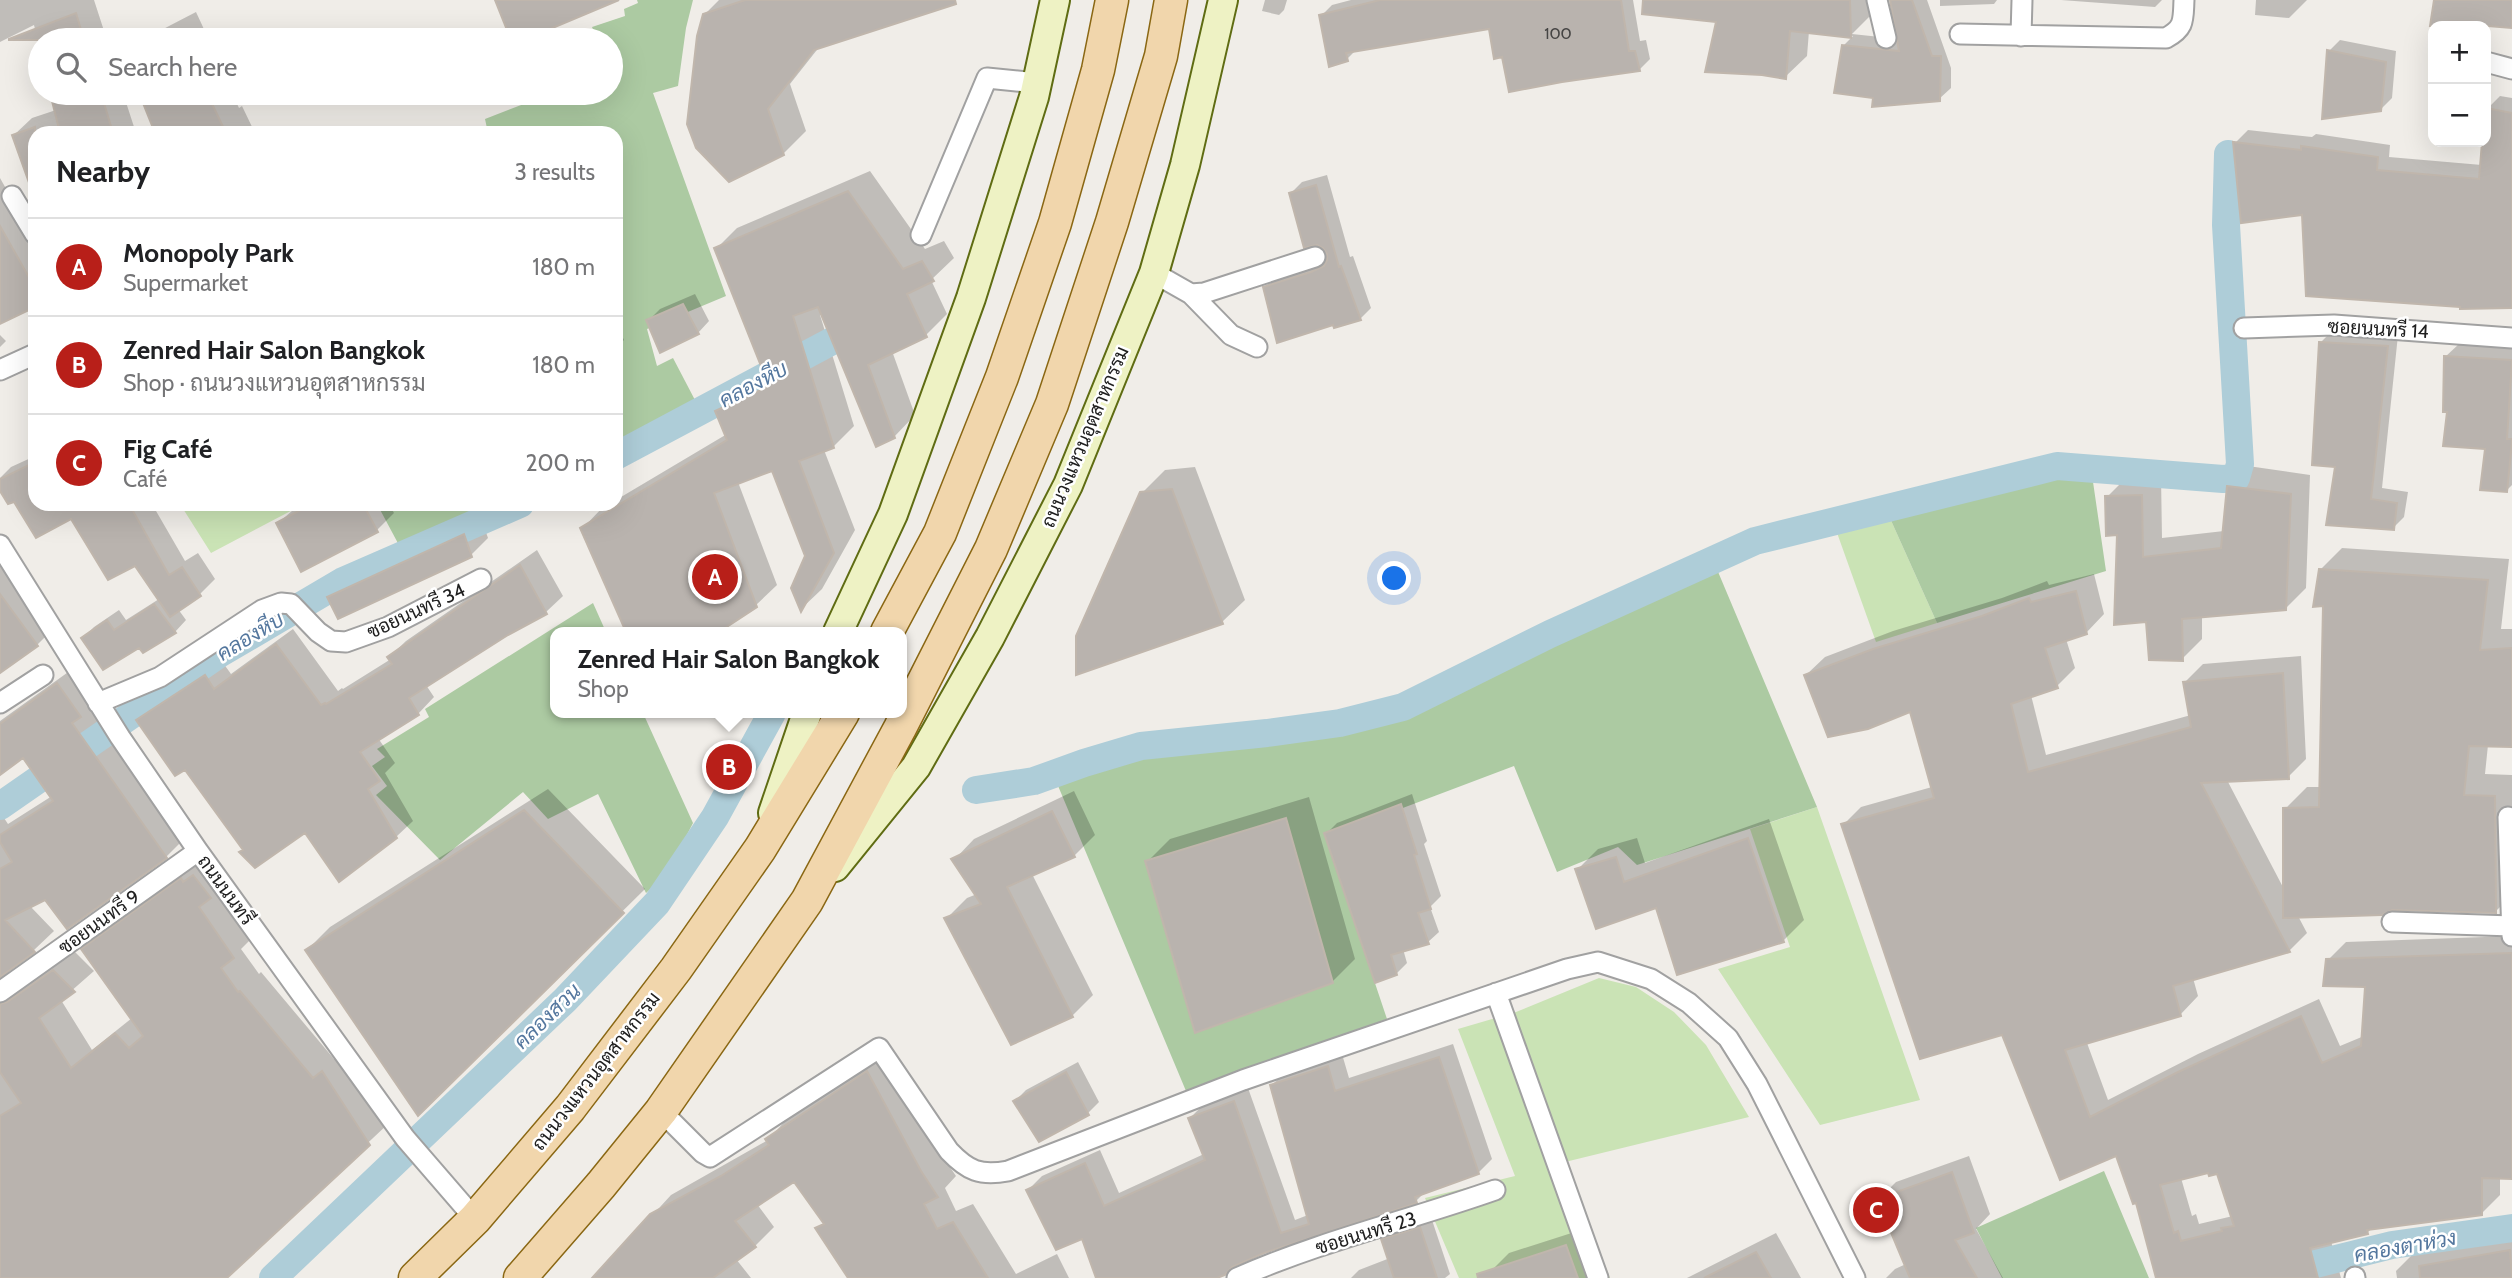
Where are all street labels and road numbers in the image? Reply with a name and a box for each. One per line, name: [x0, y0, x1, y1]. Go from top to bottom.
street label: ซอยนนทรี 14: [2327, 314, 2429, 343]
street label: ถนนวงแหวนอุตสาหกรรม: [1036, 343, 1135, 531]
street label: ซอยนนทรี 34: [363, 577, 469, 644]
street label: ถนนนนทรี: [193, 850, 260, 930]
street label: ซอยนนทรี 9: [53, 884, 144, 959]
street label: ถนนวงแหวนอุตสาหกรรม: [527, 987, 666, 1155]
street label: ซอยนนทรี 23: [1313, 1206, 1419, 1259]

